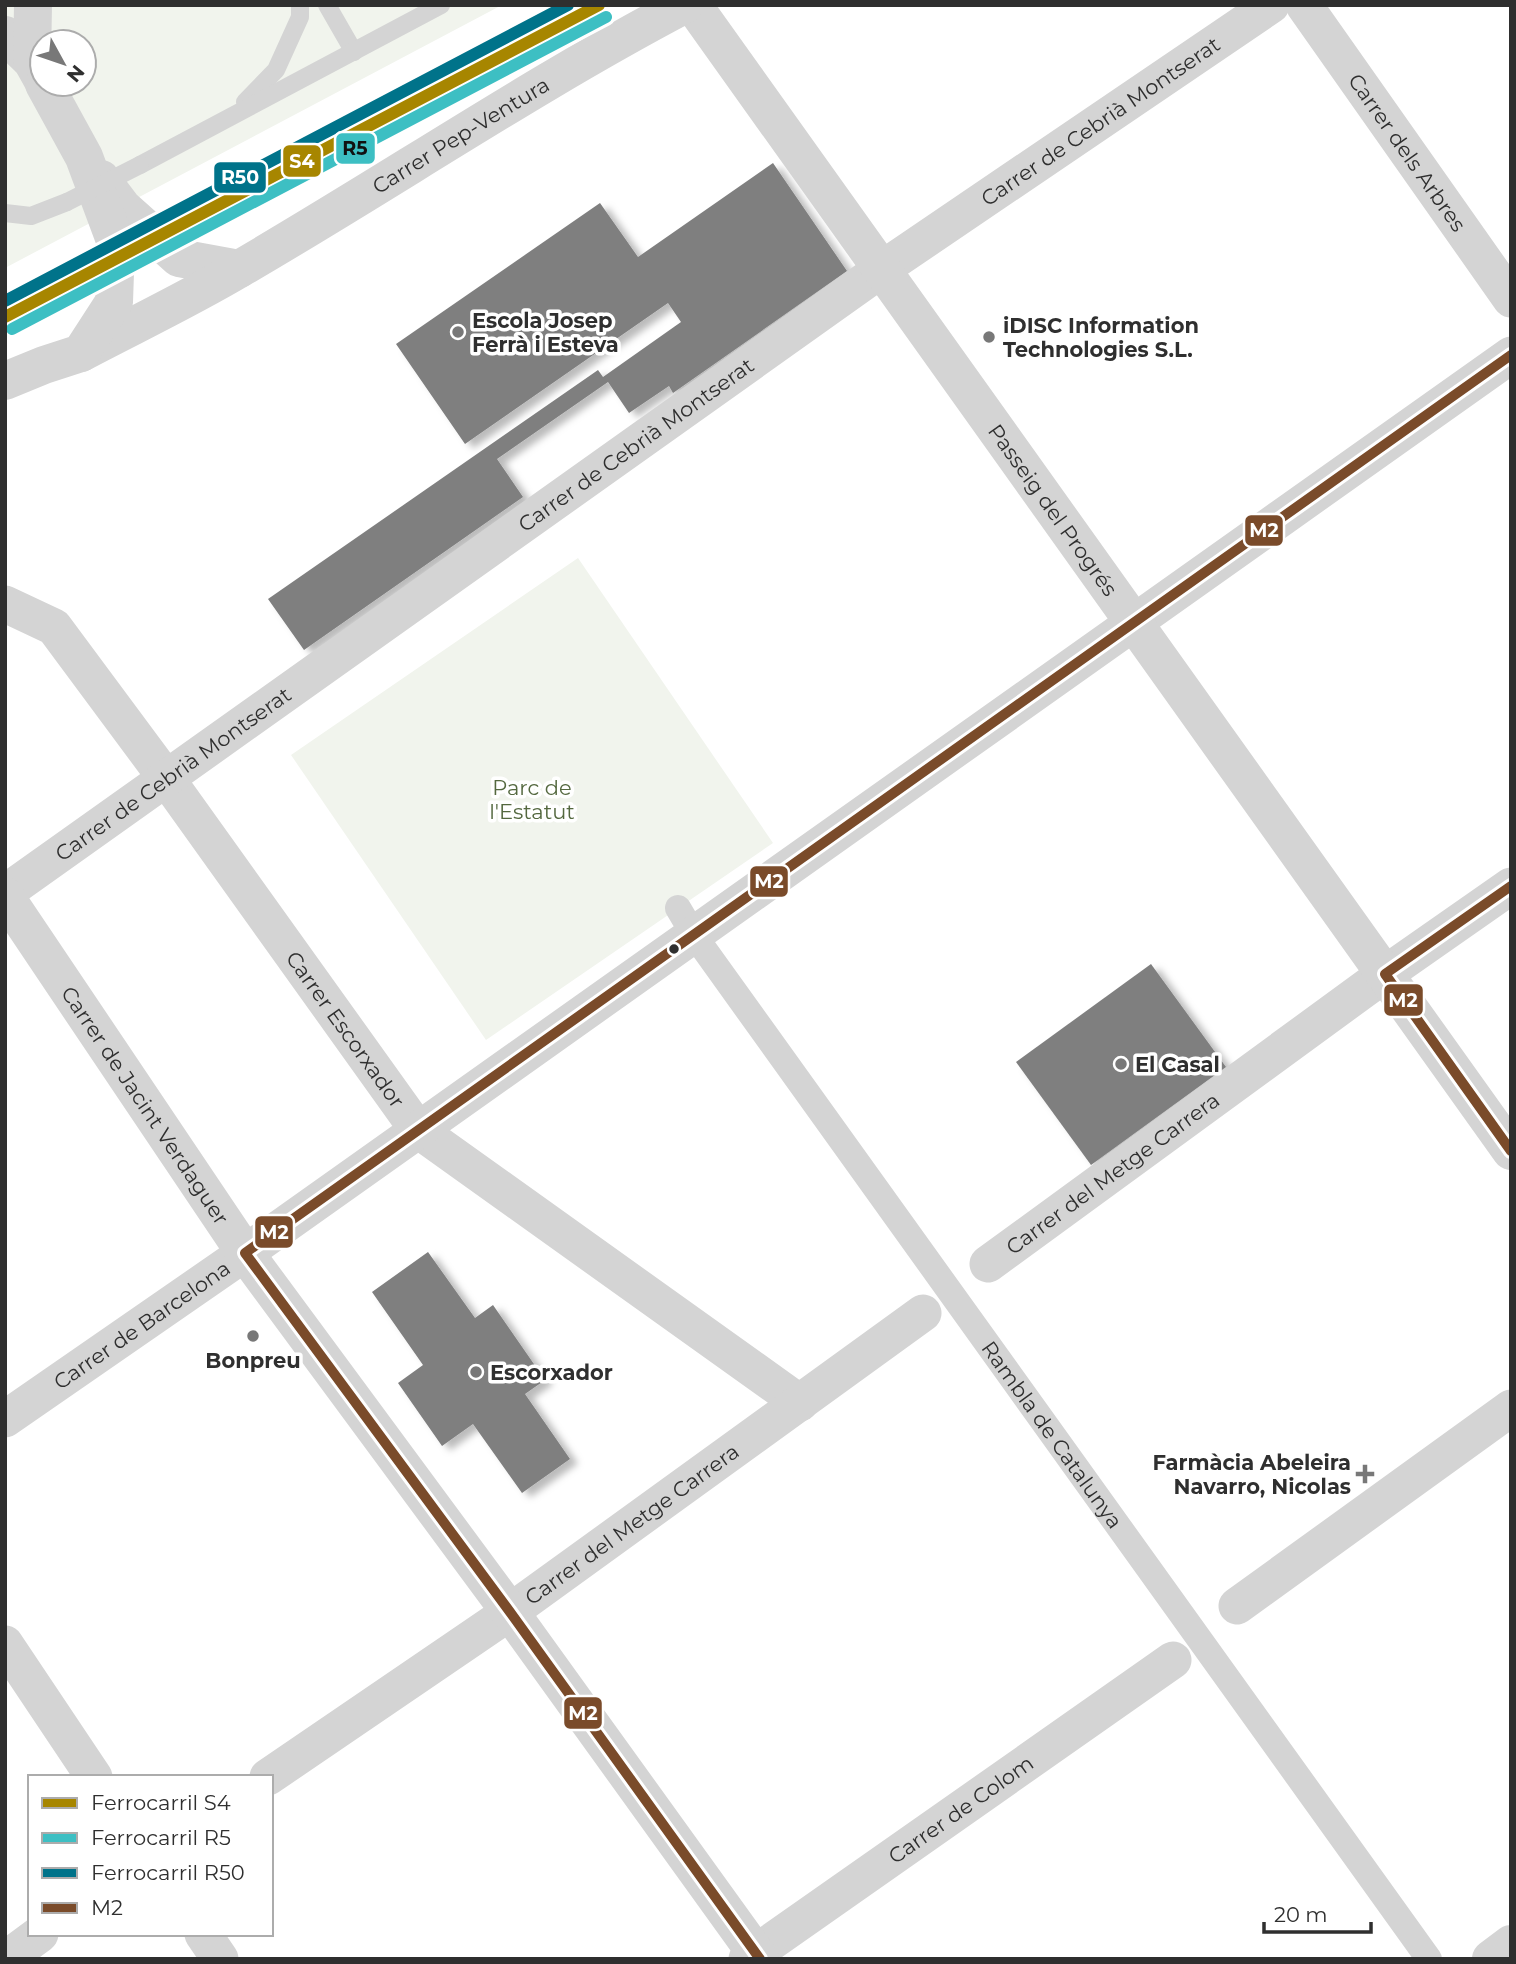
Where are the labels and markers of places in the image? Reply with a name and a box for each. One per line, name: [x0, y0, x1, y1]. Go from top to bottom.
place label: Escola Josep Ferrà i Esteva: [472, 308, 619, 357]
place label: iDISC Information Technologies S.L.: [1003, 313, 1199, 362]
marker: Escola Josep Ferrà i Esteva: [450, 324, 466, 340]
marker: iDISC Information Technologies S.L.: [981, 329, 997, 345]
unlabelled marker: [667, 942, 681, 956]
place label: El Casal: [1135, 1052, 1220, 1077]
marker: El Casal: [1113, 1056, 1129, 1072]
marker: Bonpreu: [245, 1328, 261, 1344]
place label: Bonpreu: [205, 1348, 301, 1373]
place label: Escorxador: [490, 1360, 613, 1385]
marker: Escorxador: [468, 1364, 484, 1380]
place label: Farmàcia Abeleira Navarro, Nicolas: [1152, 1450, 1351, 1499]
marker: Farmàcia Abeleira Navarro, Nicolas: [1357, 1466, 1373, 1482]

